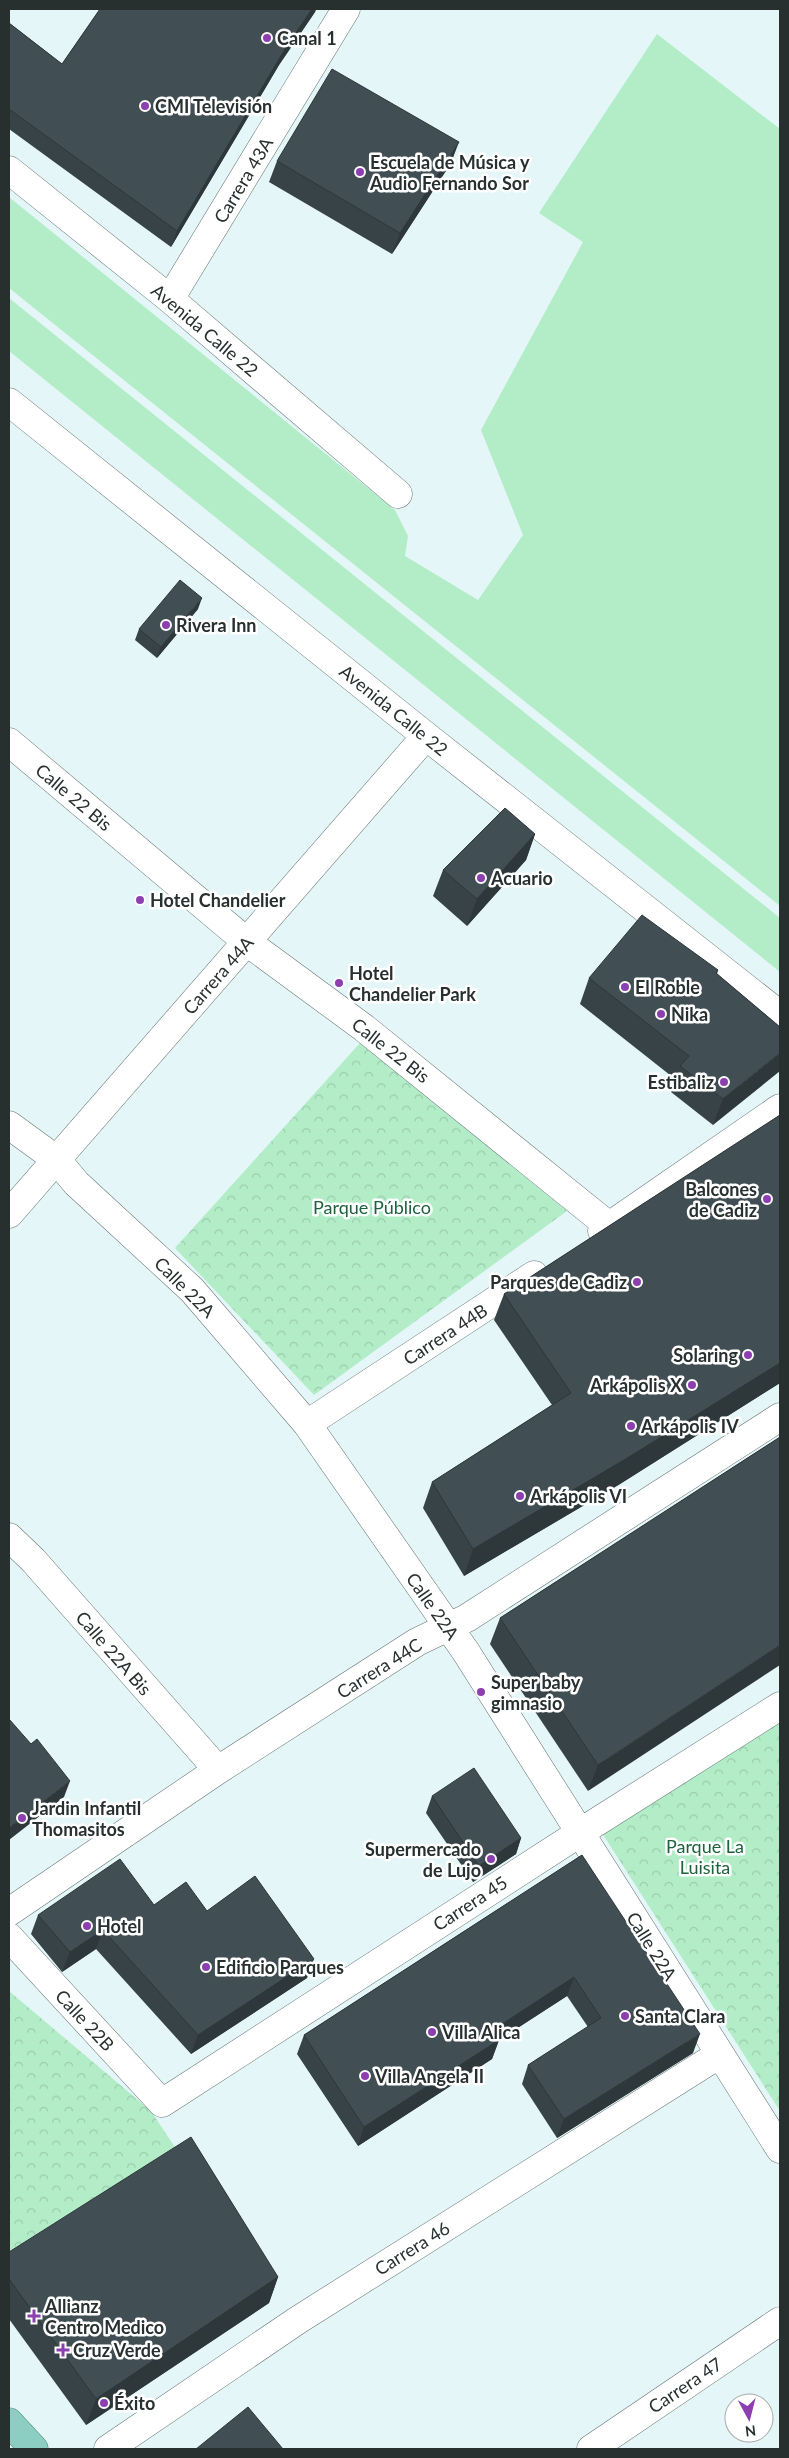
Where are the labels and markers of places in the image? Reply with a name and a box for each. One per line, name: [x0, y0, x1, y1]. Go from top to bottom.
place label: Canal 1: [277, 27, 337, 49]
marker: Canal 1: [261, 32, 273, 44]
place label: CMI Televisión: [155, 95, 272, 117]
marker: CMI Televisión: [139, 100, 151, 112]
place label: Escuela de Música y Audio Fernando Sor: [369, 151, 530, 194]
marker: Escuela de Música y Audio Fernando Sor: [354, 166, 366, 178]
place label: Rivera Inn: [176, 614, 256, 636]
marker: Rivera Inn: [160, 619, 172, 631]
place label: Acuario: [490, 867, 553, 889]
marker: Acuario: [475, 872, 487, 884]
place label: Hotel Chandelier: [150, 889, 286, 911]
marker: Hotel Chandelier: [134, 894, 146, 906]
place label: Hotel Chandelier Park: [349, 962, 476, 1005]
place label: El Roble: [635, 976, 700, 998]
marker: Hotel Chandelier Park: [333, 977, 345, 989]
marker: El Roble: [619, 981, 631, 993]
place label: Nika: [671, 1003, 708, 1025]
marker: Nika: [655, 1008, 667, 1020]
place label: Estibaliz: [648, 1071, 714, 1093]
marker: Estibaliz: [718, 1076, 730, 1088]
place label: Balcones de Cadiz: [685, 1178, 757, 1221]
marker: Balcones de Cadiz: [761, 1193, 773, 1205]
place label: Parques de Cadiz: [490, 1271, 627, 1293]
marker: Parques de Cadiz: [631, 1276, 643, 1288]
place label: Solaring: [673, 1344, 738, 1366]
marker: Solaring: [742, 1349, 754, 1361]
place label: Arkápolis X: [589, 1374, 683, 1396]
marker: Arkápolis X: [686, 1379, 698, 1391]
place label: Arkápolis IV: [640, 1415, 739, 1437]
marker: Arkápolis IV: [625, 1420, 637, 1432]
place label: Arkápolis VI: [529, 1485, 627, 1507]
marker: Arkápolis VI: [514, 1490, 526, 1502]
place label: Super baby gimnasio: [491, 1671, 581, 1714]
marker: Super baby gimnasio: [475, 1686, 487, 1698]
place label: Jardin Infantil Thomasitos: [32, 1797, 141, 1840]
marker: Jardin Infantil Thomasitos: [16, 1812, 28, 1824]
place label: Supermercado de Lujo: [365, 1838, 481, 1881]
marker: Supermercado de Lujo: [485, 1853, 497, 1865]
place label: Hotel: [97, 1915, 141, 1937]
marker: Hotel: [81, 1920, 93, 1932]
place label: Edificio Parques: [216, 1956, 344, 1978]
marker: Edificio Parques: [200, 1961, 212, 1973]
place label: Santa Clara: [635, 2005, 725, 2027]
marker: Santa Clara: [619, 2010, 631, 2022]
place label: Villa Alica: [441, 2021, 520, 2043]
marker: Villa Alica: [426, 2026, 438, 2038]
place label: Villa Angela II: [374, 2065, 484, 2087]
marker: Villa Angela II: [359, 2070, 371, 2082]
place label: Allianz Centro Medico: [44, 2295, 164, 2338]
marker: Allianz Centro Medico: [27, 2309, 41, 2323]
place label: Cruz Verde: [73, 2339, 161, 2361]
marker: Cruz Verde: [57, 2344, 69, 2356]
place label: Éxito: [114, 2392, 155, 2414]
marker: Éxito: [98, 2397, 110, 2409]

